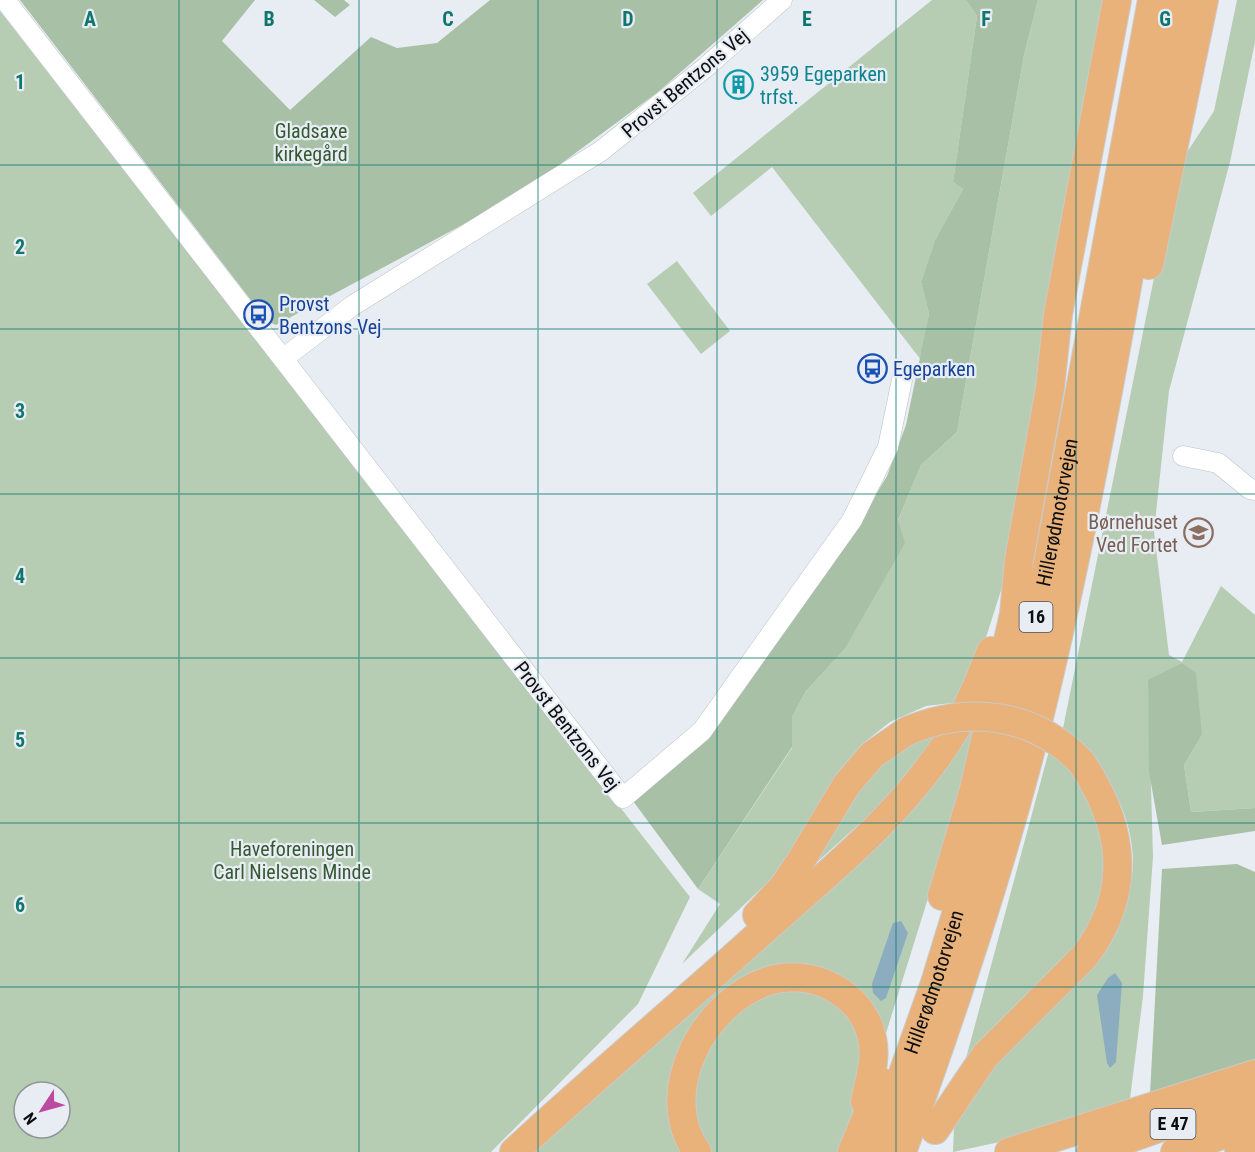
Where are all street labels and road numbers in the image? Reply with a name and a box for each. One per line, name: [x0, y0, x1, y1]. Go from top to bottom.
street label: Provst Bentzons Vej: [617, 23, 753, 143]
street label: Hillerødmotorvejen: [1031, 436, 1083, 589]
road number: 16: [1020, 602, 1052, 632]
street label: Provst Bentzons Vej: [509, 656, 625, 796]
street label: Hillerødmotorvejen: [899, 907, 969, 1057]
road number: E 47: [1150, 1109, 1196, 1139]

